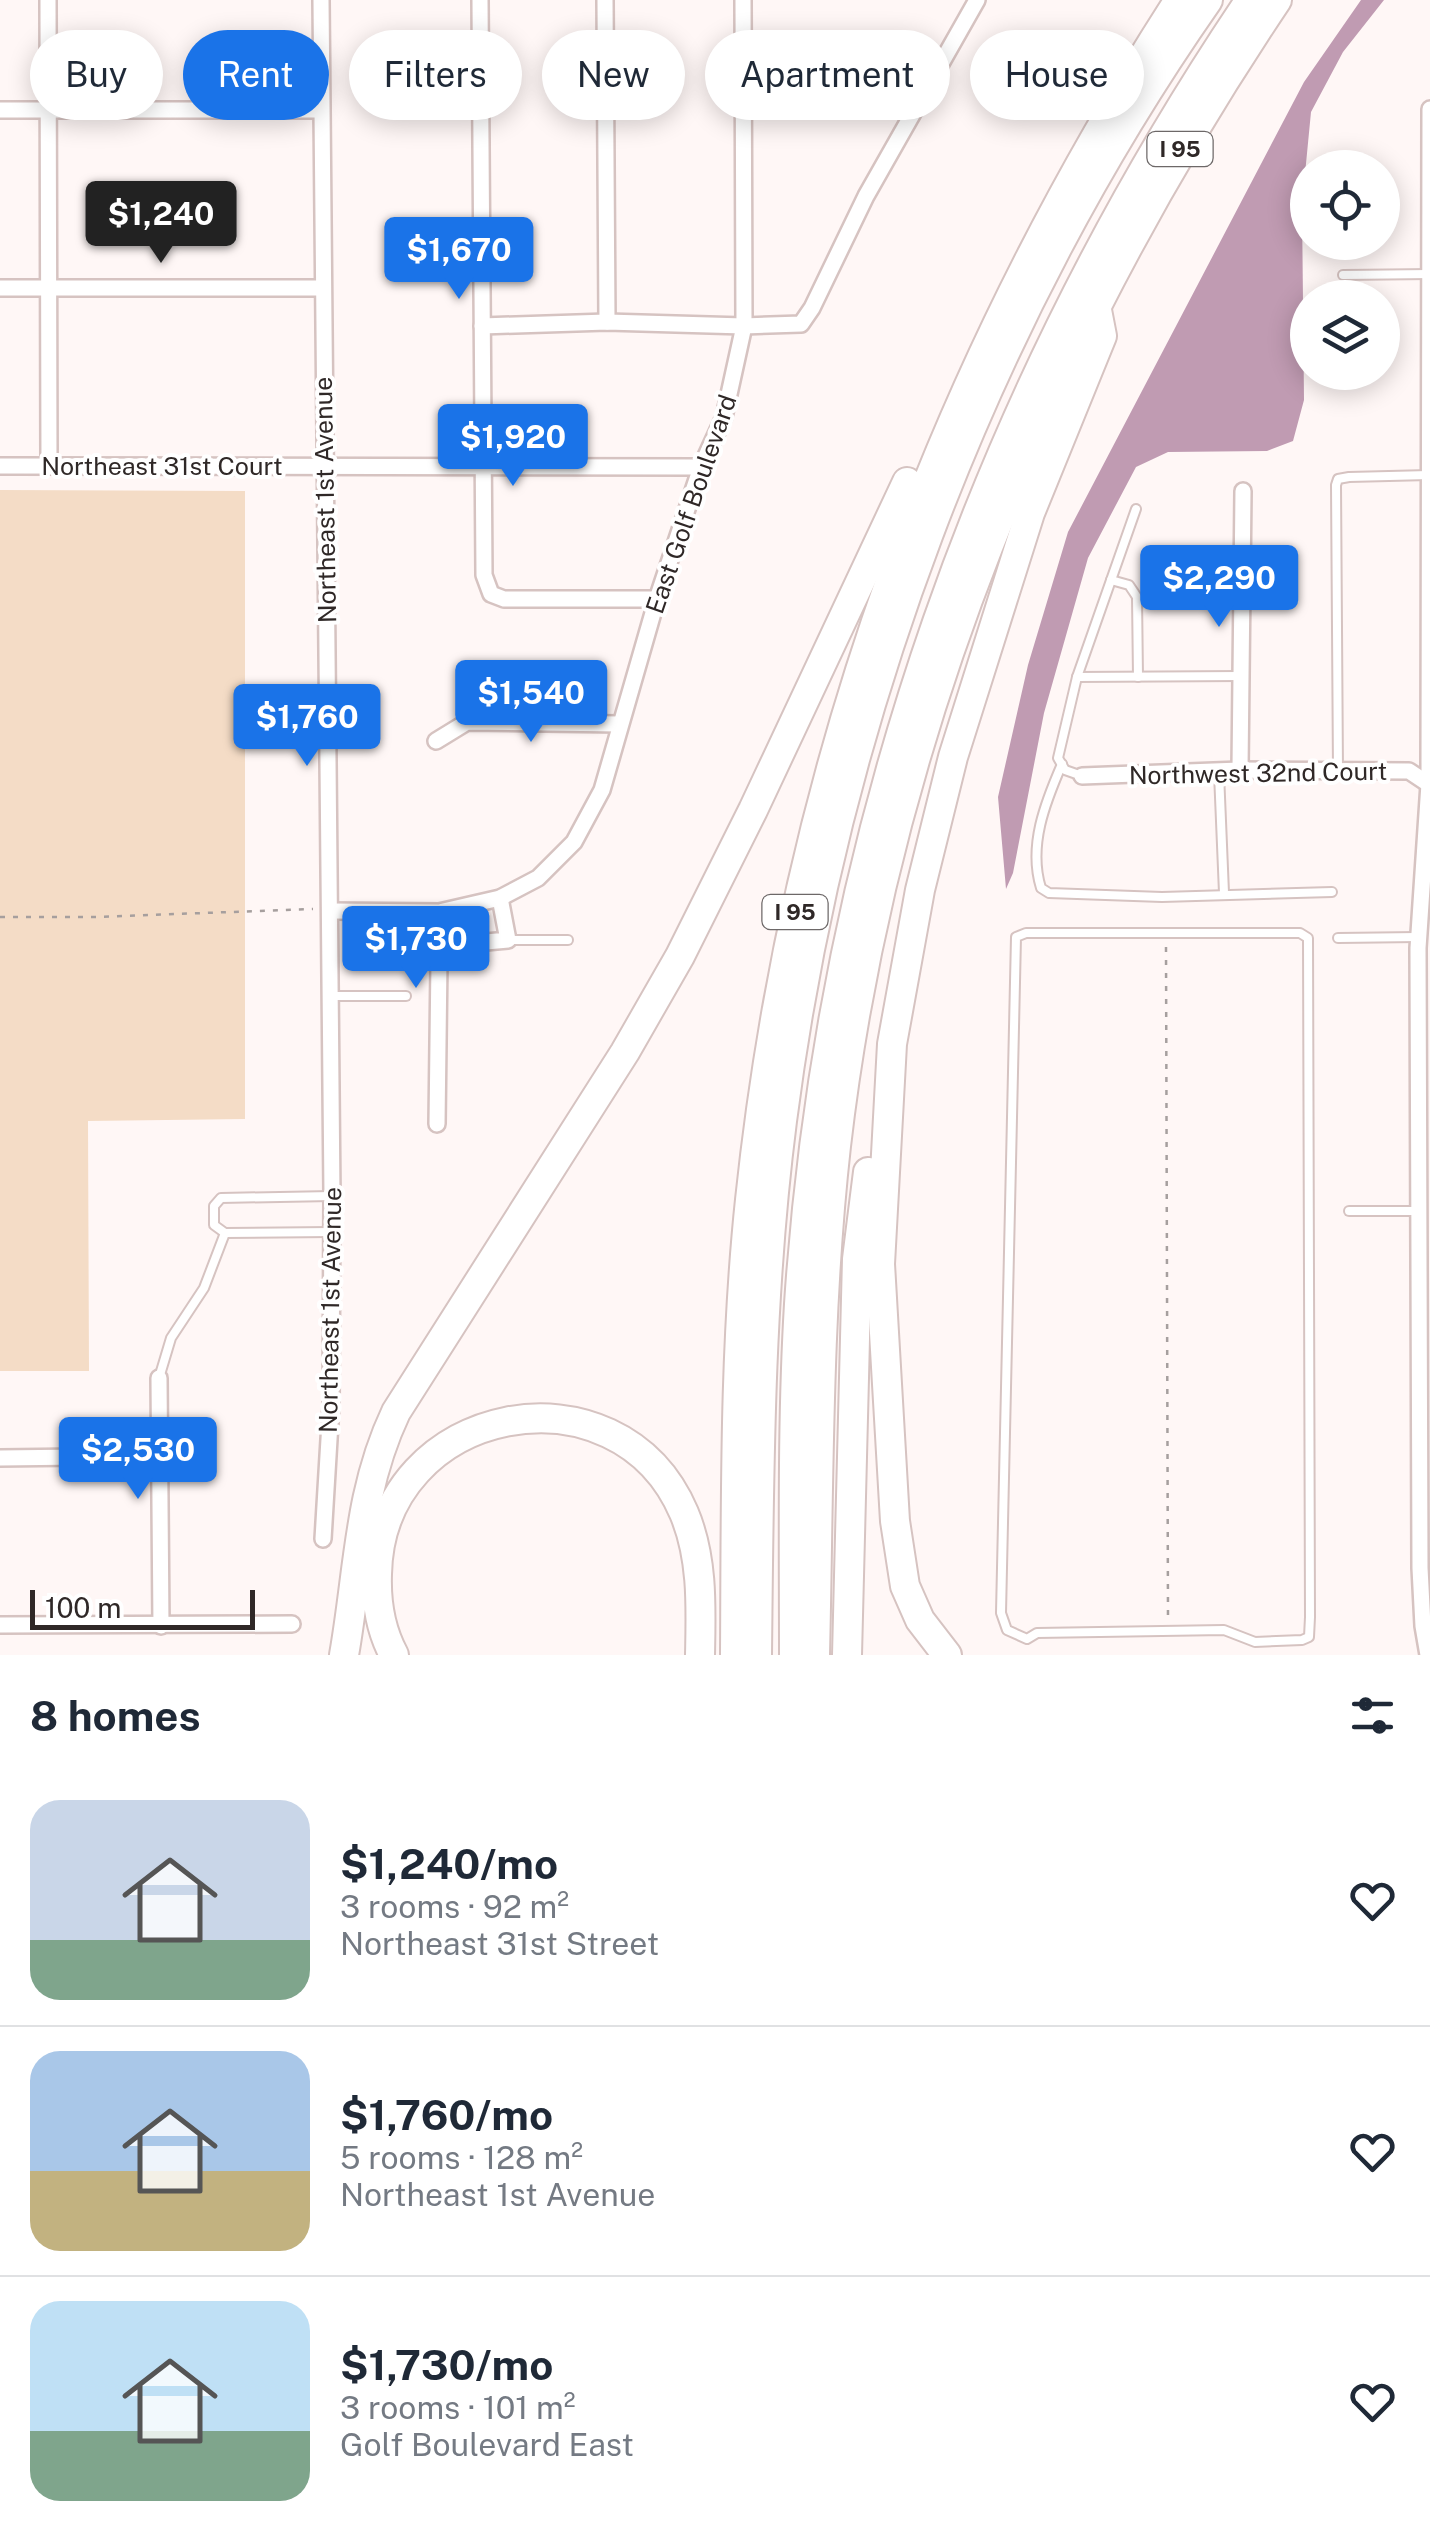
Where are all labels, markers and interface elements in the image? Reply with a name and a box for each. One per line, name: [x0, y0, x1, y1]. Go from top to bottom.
chip: Buy: [30, 30, 163, 120]
chip: Rent: [183, 30, 329, 120]
chip: Filters: [349, 30, 522, 120]
chip: New: [542, 30, 685, 120]
chip: Apartment: [705, 30, 950, 120]
chip: House: [970, 30, 1144, 120]
road number: I 95: [1148, 132, 1212, 166]
map controls: [1290, 150, 1400, 390]
button: locate: [1290, 150, 1400, 260]
pin: $1,240: [80, 181, 242, 266]
text: $1,240: [108, 195, 214, 232]
pin: $1,670: [378, 217, 540, 302]
text: $1,670: [406, 231, 512, 268]
button: layers: [1290, 280, 1400, 390]
street label: Northeast 1st Avenue: [308, 377, 342, 623]
street label: East Golf Boulevard: [639, 391, 743, 617]
pin: $1,920: [432, 404, 594, 489]
text: $1,920: [460, 418, 566, 455]
street label: Northeast 31st Court: [41, 451, 283, 481]
pin: $2,290: [1138, 545, 1300, 630]
text: $2,290: [1162, 559, 1276, 596]
pin: $1,540: [450, 660, 612, 745]
text: $1,540: [477, 674, 585, 711]
pin: $1,760: [226, 684, 388, 769]
text: $1,760: [255, 698, 359, 735]
street label: Northwest 32nd Court: [1128, 756, 1388, 790]
road number: I 95: [762, 895, 828, 929]
pin: $1,730: [335, 906, 497, 991]
text: $1,730: [364, 920, 468, 957]
street label: Northeast 1st Avenue: [313, 1187, 347, 1433]
pin: $2,530: [57, 1417, 219, 1502]
text: $2,530: [81, 1431, 195, 1468]
scale bar: [30, 1585, 255, 1630]
text: 100 m: [45, 1591, 122, 1624]
icon: filters: [1345, 1688, 1400, 1743]
text: 8 homes: [30, 1691, 201, 1740]
text: $1,240/mo: [340, 1839, 558, 1888]
icon: home: [110, 1840, 230, 1960]
icon: heart: [1345, 1873, 1400, 1928]
text: 3 rooms · 92 m²: [340, 1888, 569, 1925]
text: Northeast 31st Street: [340, 1925, 659, 1962]
text: $1,760/mo: [340, 2090, 553, 2139]
icon: home: [110, 2091, 230, 2211]
icon: heart: [1345, 2124, 1400, 2179]
text: 5 rooms · 128 m²: [340, 2139, 583, 2176]
text: Northeast 1st Avenue: [340, 2176, 655, 2213]
text: $1,730/mo: [340, 2340, 553, 2389]
icon: home: [110, 2341, 230, 2461]
icon: heart: [1345, 2374, 1400, 2429]
text: 3 rooms · 101 m²: [340, 2389, 576, 2426]
text: Golf Boulevard East: [340, 2426, 634, 2463]

